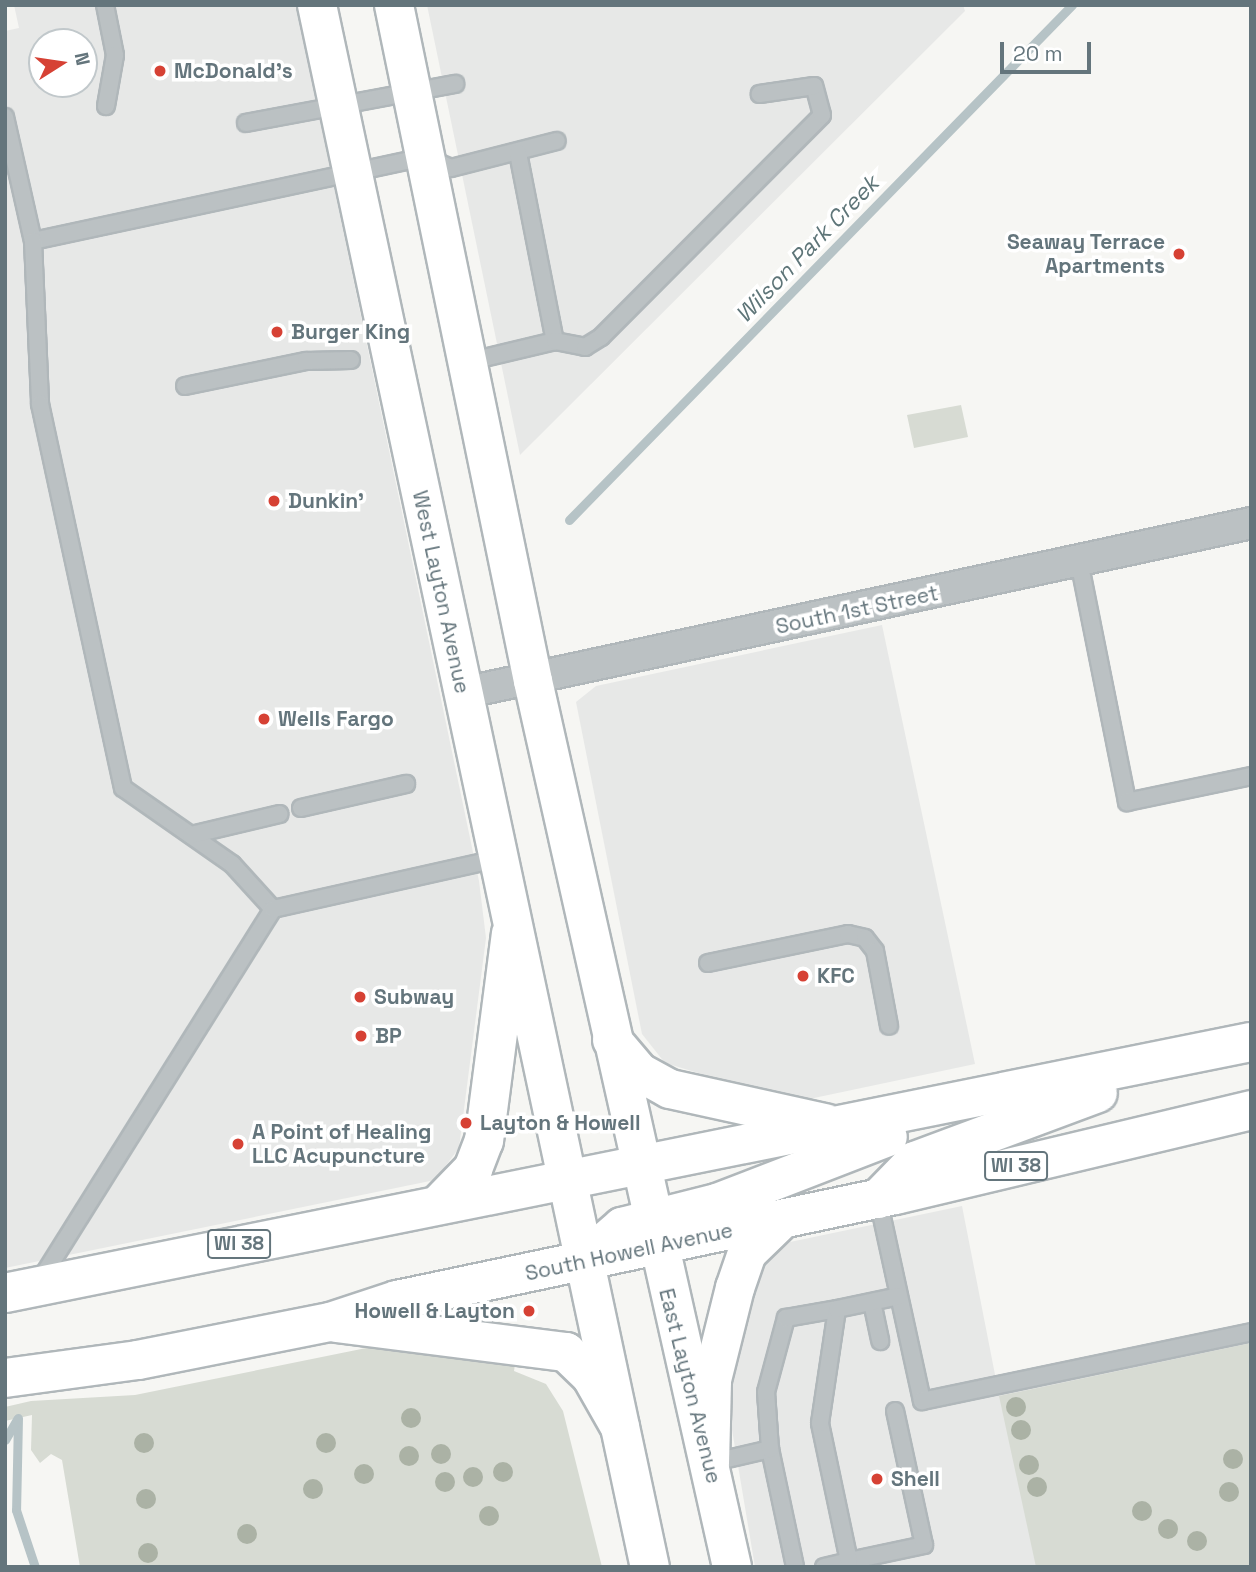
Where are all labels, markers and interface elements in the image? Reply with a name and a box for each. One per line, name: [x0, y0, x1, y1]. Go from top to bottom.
north arrow: [28, 28, 98, 98]
scale bar: [1004, 28, 1095, 72]
text: 20 m: [1013, 40, 1063, 67]
text: N: [69, 50, 96, 68]
place label: McDonald's: [174, 58, 293, 84]
marker: McDonald's: [152, 63, 168, 79]
water label: Wilson Park Creek: [730, 170, 884, 328]
place label: Seaway Terrace Apartments: [1006, 229, 1165, 279]
marker: Seaway Terrace Apartments: [1171, 246, 1187, 262]
place label: Burger King: [291, 319, 410, 345]
marker: Burger King: [269, 324, 285, 340]
place label: Dunkin': [288, 488, 364, 514]
street label: West Layton Avenue: [407, 488, 475, 696]
marker: Dunkin': [266, 493, 282, 509]
street label: South 1st Street: [773, 580, 941, 640]
place label: Wells Fargo: [278, 706, 394, 732]
marker: Wells Fargo: [256, 711, 272, 727]
place label: KFC: [817, 963, 855, 989]
marker: KFC: [795, 968, 811, 984]
place label: Subway: [374, 984, 454, 1010]
marker: Subway: [352, 989, 368, 1005]
place label: BP: [375, 1023, 402, 1049]
marker: BP: [353, 1028, 369, 1044]
place label: Layton & Howell: [480, 1110, 641, 1136]
marker: Layton & Howell: [458, 1115, 474, 1131]
place label: A Point of Healing LLC Acupuncture: [252, 1119, 432, 1169]
marker: A Point of Healing LLC Acupuncture: [230, 1136, 246, 1152]
road number: WI 38: [983, 1150, 1049, 1182]
street label: South Howell Avenue: [523, 1218, 735, 1286]
road number: WI 38: [206, 1228, 272, 1260]
street label: East Layton Avenue: [654, 1286, 726, 1486]
place label: Howell & Layton: [354, 1298, 515, 1324]
marker: Howell & Layton: [521, 1303, 537, 1319]
place label: Shell: [891, 1466, 940, 1492]
marker: Shell: [869, 1471, 885, 1487]

